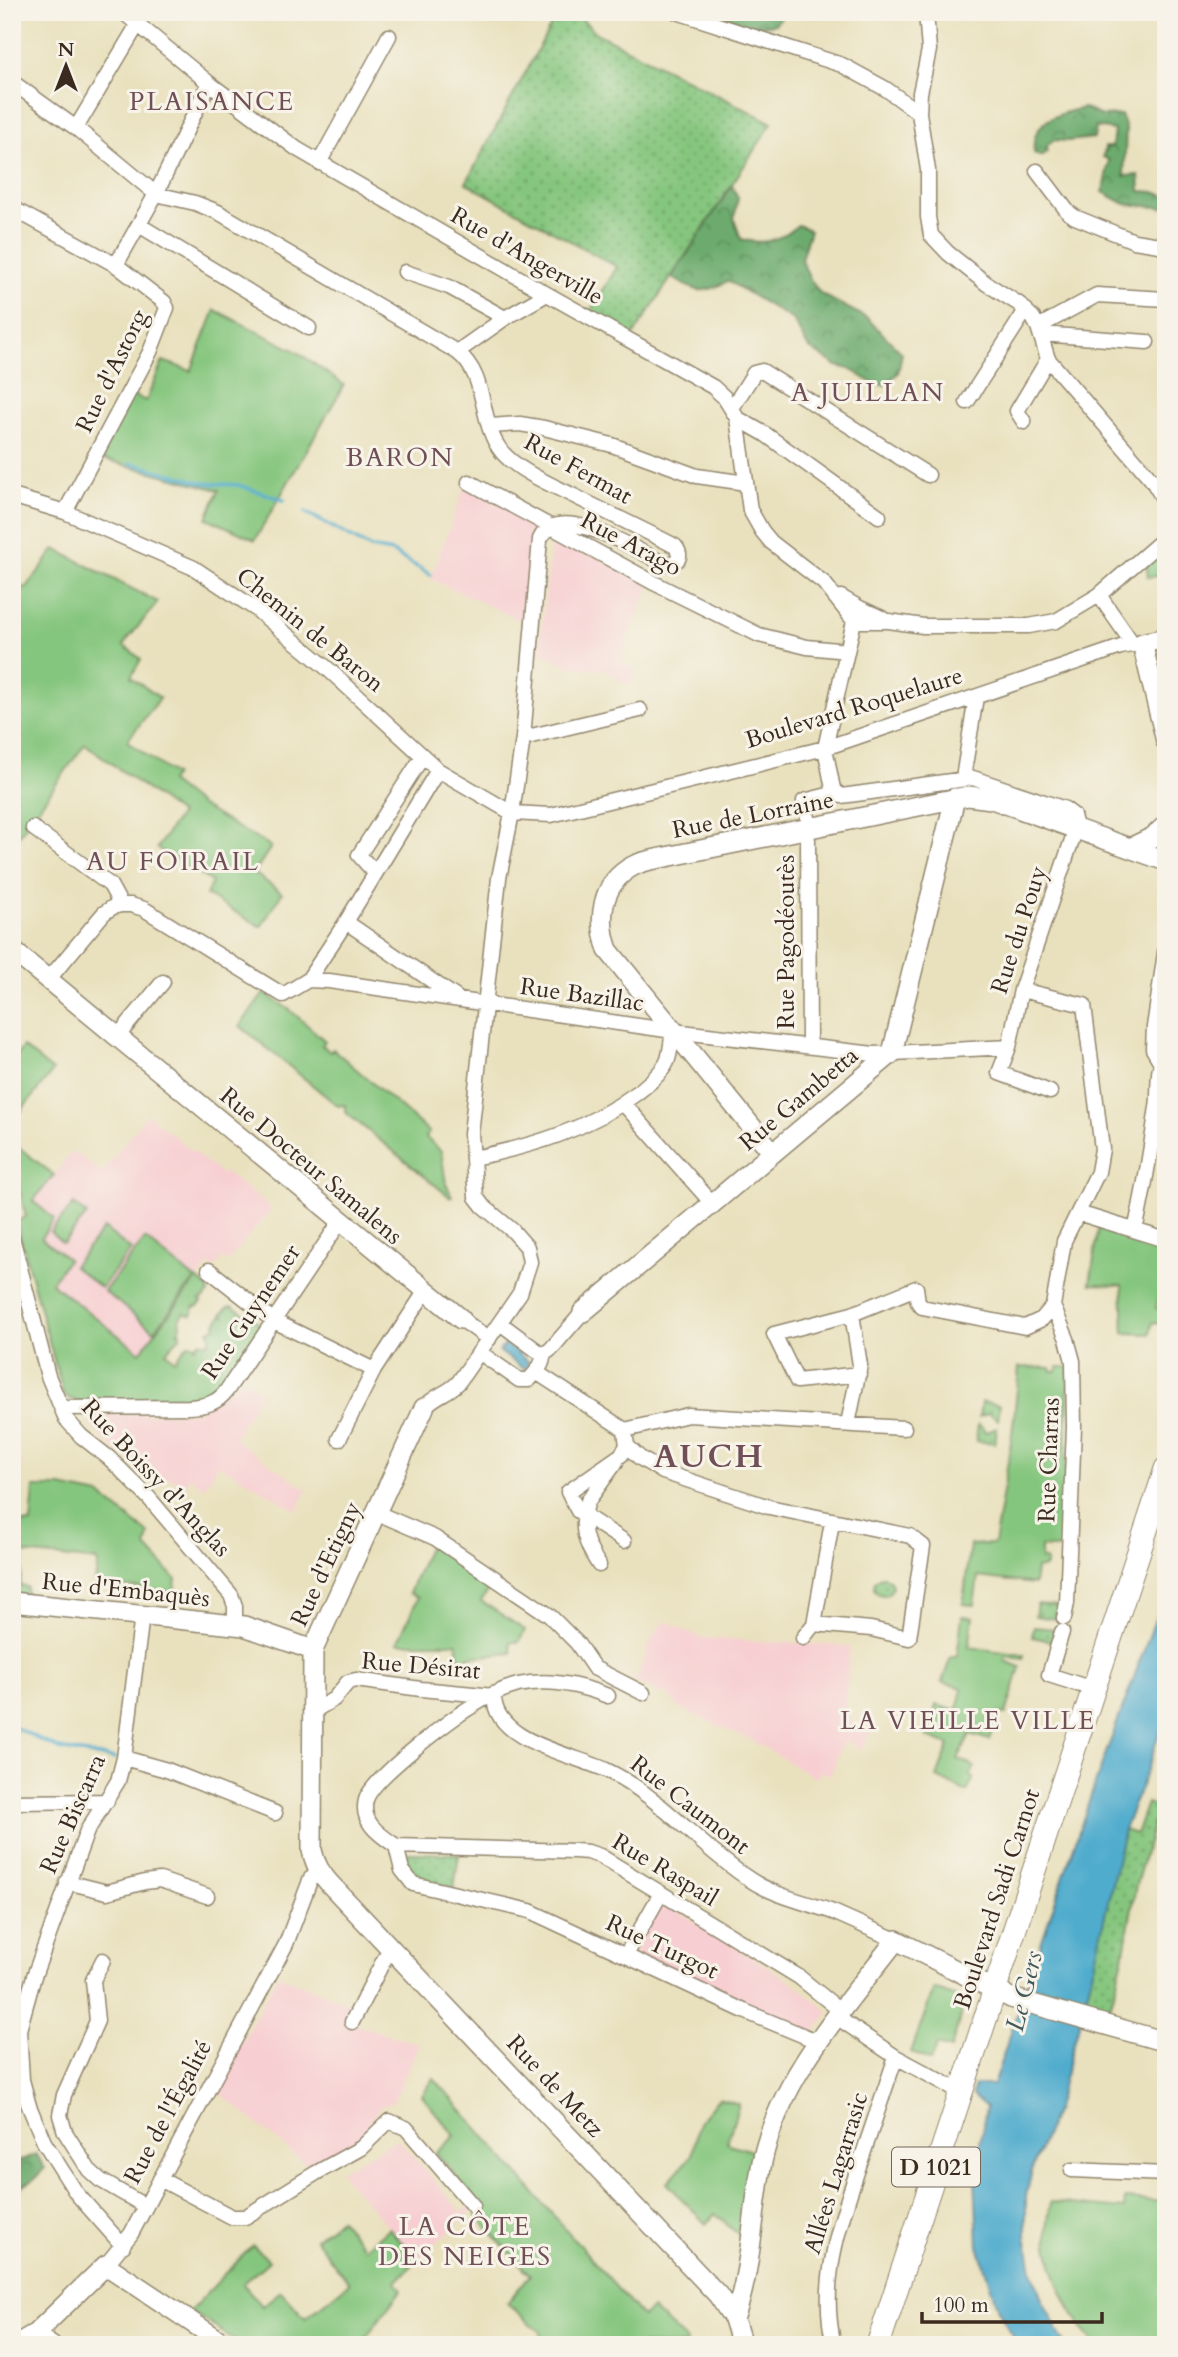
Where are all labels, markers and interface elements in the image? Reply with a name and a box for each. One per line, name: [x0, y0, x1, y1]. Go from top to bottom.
north arrow: [32, 32, 102, 102]
text: N: [58, 37, 75, 63]
district label: PLAISANCE: [129, 84, 295, 119]
street label: Rue d'Angerville: [445, 199, 609, 313]
street label: Rue d'Astorg: [68, 303, 156, 438]
district label: A JUILLAN: [791, 375, 945, 410]
street label: Rue Fermat: [518, 426, 638, 512]
district label: BARON: [346, 440, 454, 475]
street label: Rue Arago: [575, 504, 687, 584]
street label: Chemin de Baron: [229, 560, 391, 700]
street label: Boulevard Roquelaure: [741, 659, 967, 757]
street label: Rue de Lorraine: [669, 783, 837, 847]
district label: AU FOIRAIL: [86, 844, 260, 879]
street label: Rue Pagodéoutès: [770, 855, 803, 1029]
street label: Rue du Pouy: [983, 862, 1055, 998]
street label: Rue Bazillac: [518, 970, 646, 1020]
street label: Rue Gambetta: [732, 1039, 866, 1159]
street label: Rue Docteur Samalens: [213, 1080, 409, 1252]
street label: Rue Guynemer: [194, 1238, 309, 1386]
street label: Rue Boissy d'Anglas: [74, 1392, 238, 1564]
street label: Rue Charras: [1030, 1397, 1068, 1523]
district label: AUCH: [653, 1435, 765, 1479]
street label: Rue d'Etigny: [283, 1496, 369, 1632]
street label: Rue d'Embaquès: [40, 1565, 212, 1615]
street label: Rue Désirat: [360, 1644, 482, 1688]
district label: LA VIEILLE VILLE: [840, 1703, 1096, 1738]
street label: Rue Caumont: [623, 1748, 757, 1862]
street label: Rue Biscarra: [32, 1749, 114, 1879]
street label: Boulevard Sadi Carnot: [946, 1784, 1048, 2013]
street label: Rue Raspail: [606, 1825, 724, 1915]
street label: Rue Turgot: [600, 1907, 724, 1988]
water label: Le Gers: [997, 1947, 1051, 2035]
street label: Rue de Metz: [499, 2028, 611, 2145]
street label: Rue de l'Égalité: [116, 2034, 220, 2190]
street label: Allées Lagarrasic: [796, 2088, 876, 2258]
road number: D 1021: [892, 2148, 980, 2186]
district label: LA CÔTE DES NEIGES: [378, 2209, 552, 2274]
scale bar: [922, 2280, 1103, 2324]
text: 100 m: [933, 2291, 989, 2320]

